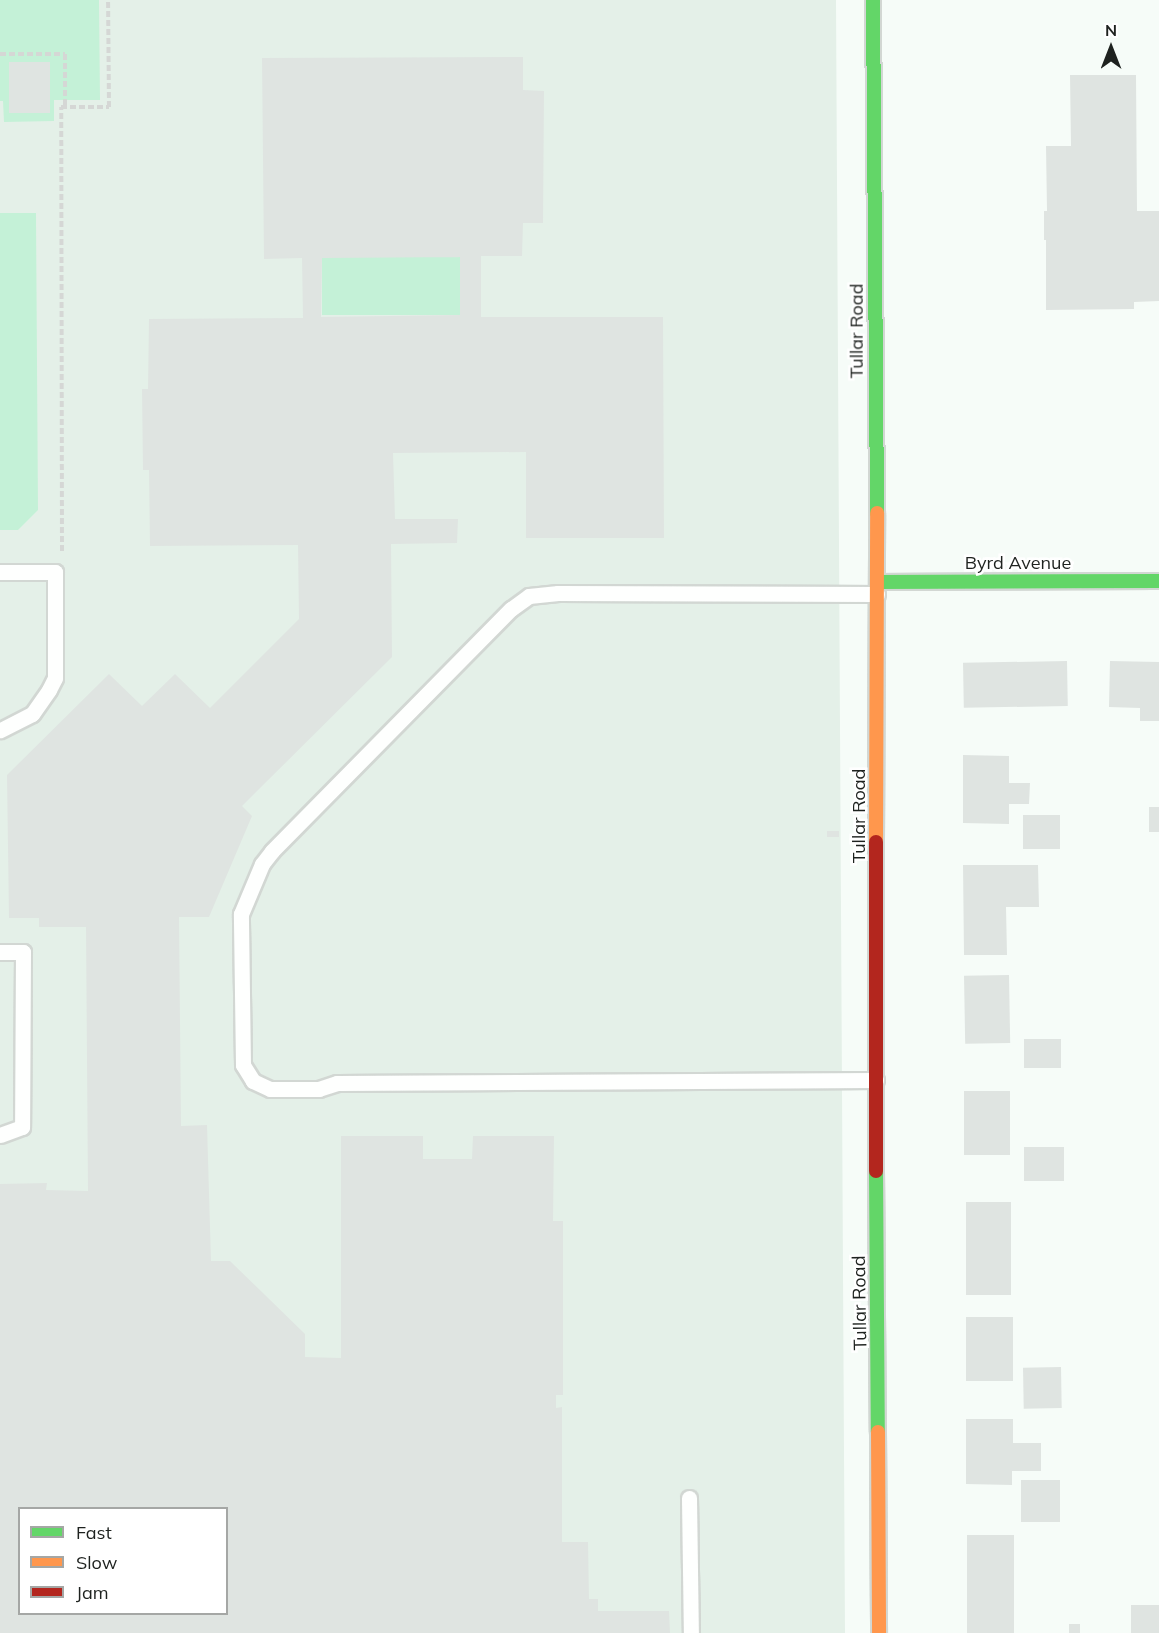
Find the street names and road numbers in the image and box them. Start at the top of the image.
street label: Tullar Road [846,284,868,378]
street label: Byrd Avenue [965,552,1071,574]
street label: Tullar Road [848,769,870,863]
street label: Tullar Road [848,1255,872,1351]

